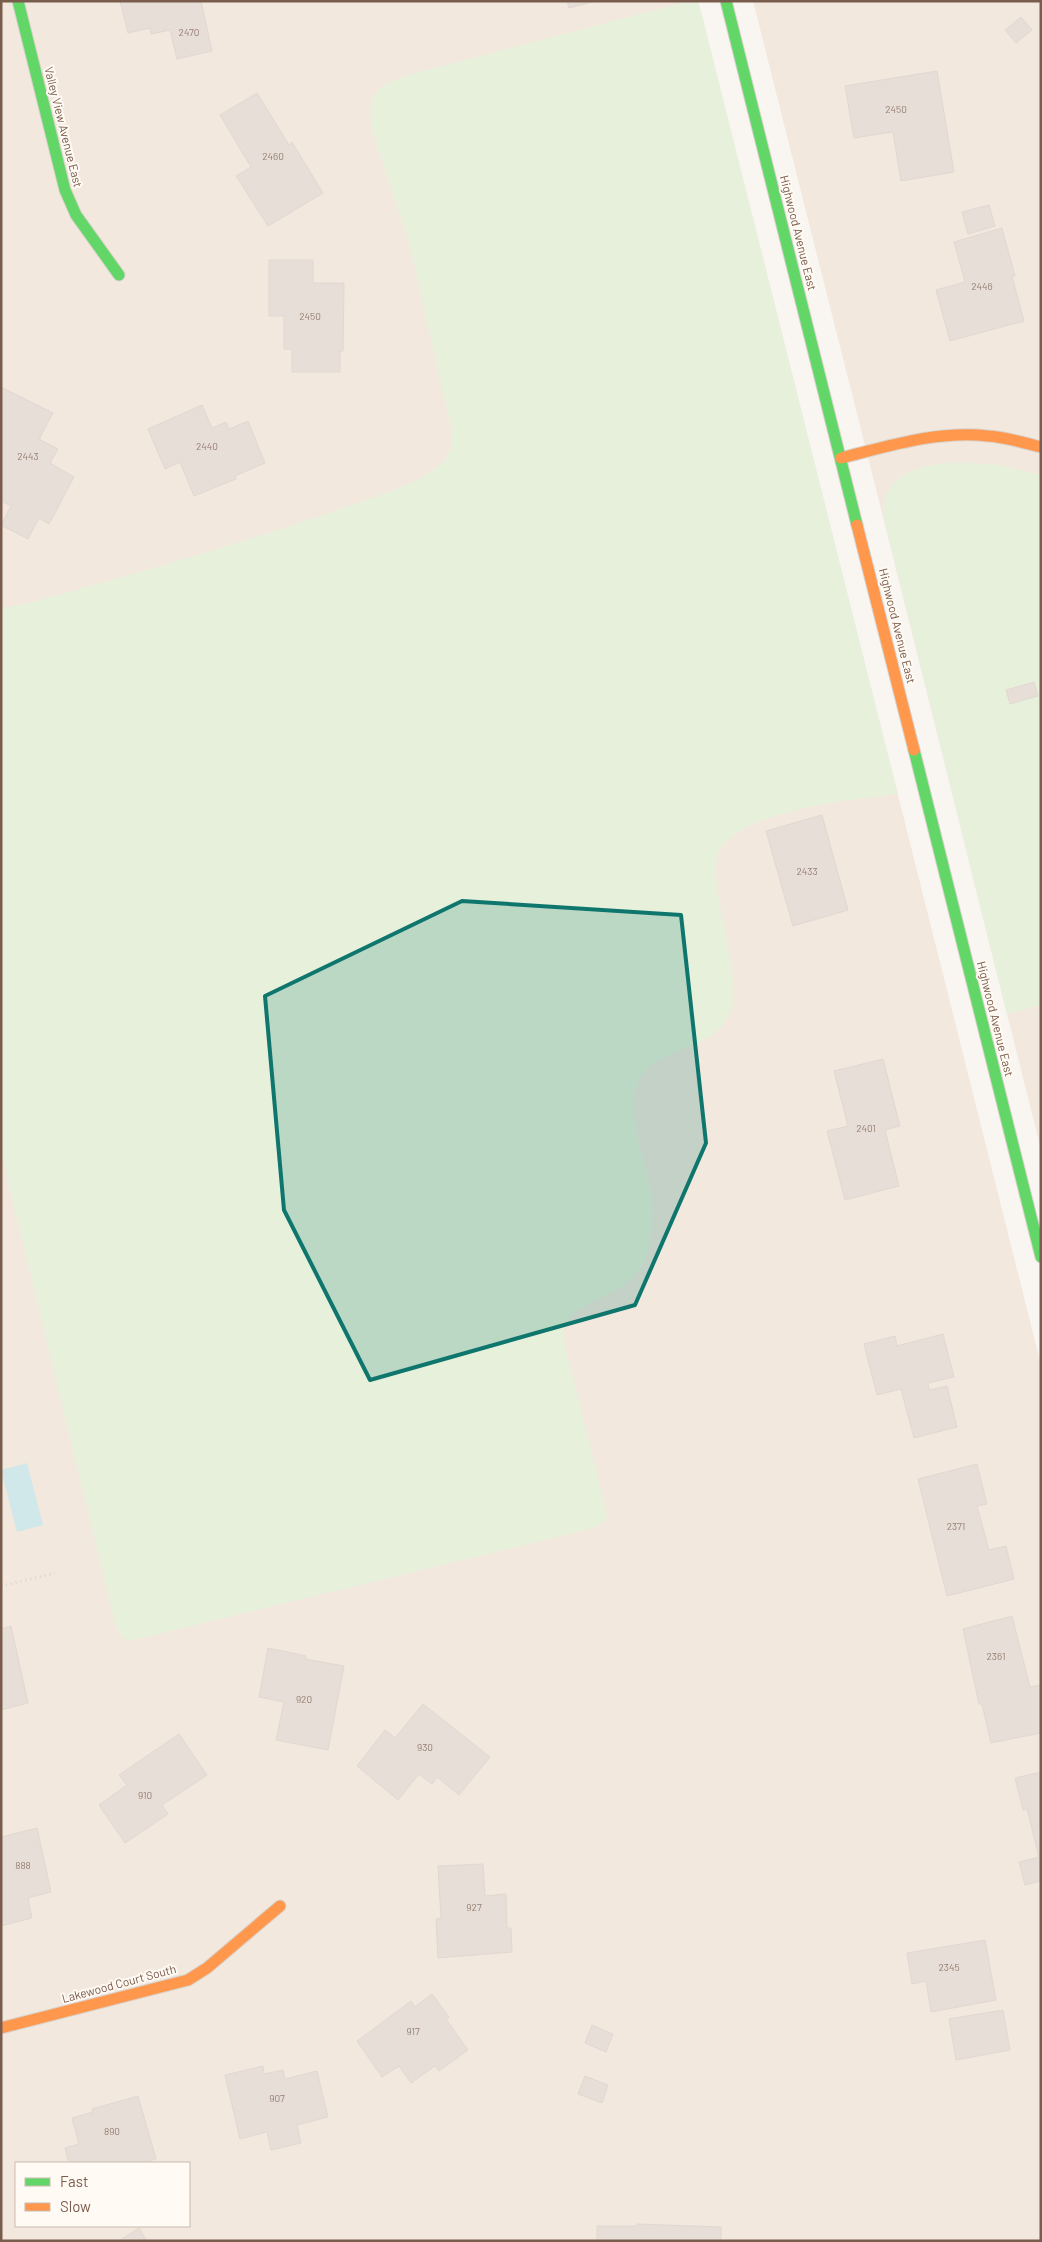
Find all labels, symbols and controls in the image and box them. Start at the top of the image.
house number: 2470 [179,26,199,38]
street label: Valley View Avenue East [42,65,86,189]
house number: 2450 [885,103,907,115]
house number: 2460 [262,150,284,162]
street label: Highwood Avenue East [778,174,820,292]
house number: 2446 [971,280,993,292]
house number: 2450 [299,310,321,322]
house number: 2440 [196,440,218,452]
house number: 2443 [17,450,39,462]
street label: Highwood Avenue East [877,567,919,685]
house number: 2433 [796,865,818,877]
street label: Highwood Avenue East [975,960,1017,1078]
house number: 2401 [856,1122,876,1134]
house number: 2371 [947,1520,965,1532]
house number: 2361 [987,1650,1005,1662]
house number: 920 [296,1693,312,1705]
house number: 930 [417,1741,433,1753]
house number: 910 [138,1789,152,1801]
house number: 888 [15,1859,31,1871]
house number: 927 [466,1901,482,1913]
street label: Lakewood Court South [60,1961,177,2005]
house number: 2345 [938,1961,960,1973]
house number: 917 [406,2025,420,2037]
house number: 907 [269,2092,285,2104]
house number: 890 [104,2125,120,2137]
legend [15,2162,190,2227]
text: Fast [60,2172,88,2190]
text: Slow [60,2197,91,2215]

